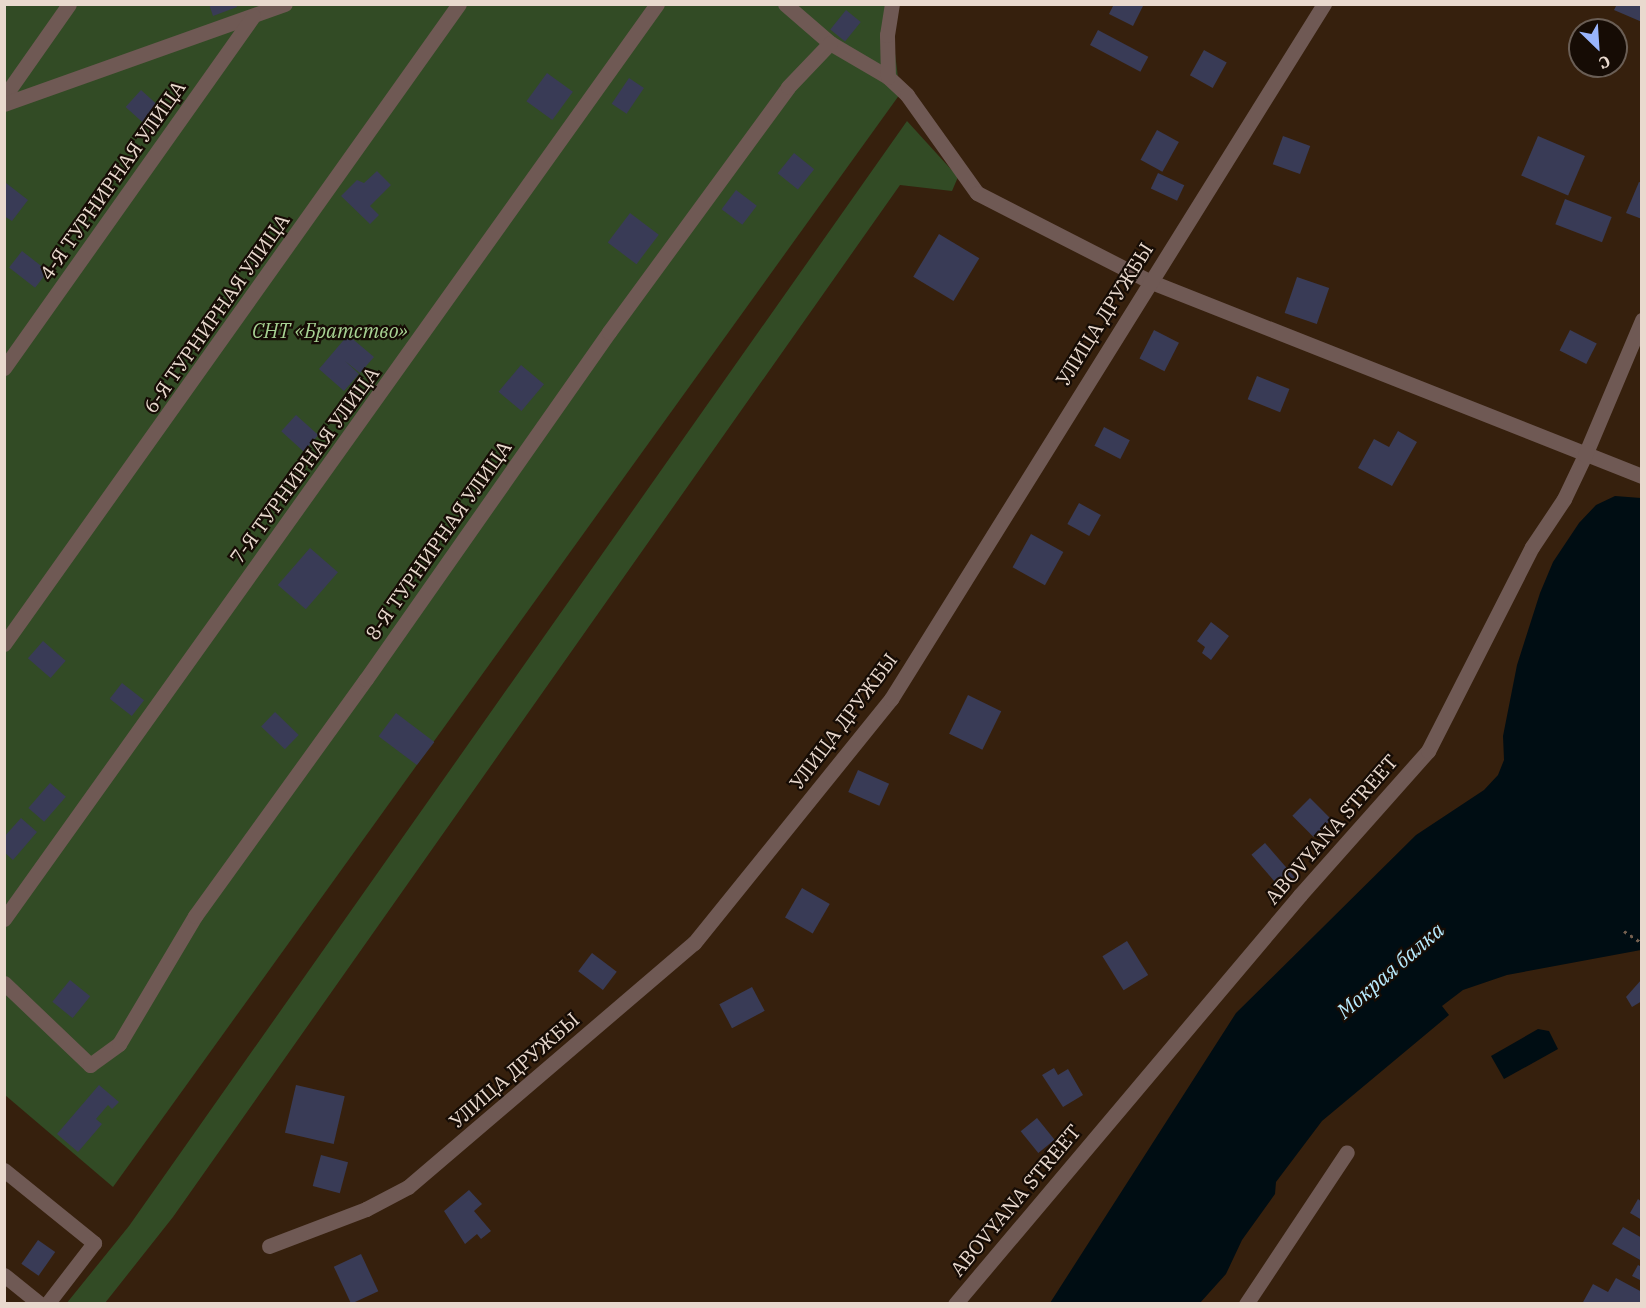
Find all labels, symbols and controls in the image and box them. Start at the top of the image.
north arrow [1568,18,1628,78]
text: С [1596,51,1614,74]
street label: 4-Я ТУРНИРНАЯ УЛИЦА [34,76,190,284]
street label: 6-Я ТУРНИРНАЯ УЛИЦА [138,209,294,417]
street label: УЛИЦА ДРУЖБЫ [1050,238,1158,390]
park label: СНТ «Братство» [252,318,408,342]
street label: 7-Я ТУРНИРНАЯ УЛИЦА [224,362,384,568]
street label: 8-Я ТУРНИРНАЯ УЛИЦА [360,436,516,644]
street label: УЛИЦА ДРУЖБЫ [784,648,902,794]
street label: ABOVYANA STREET [1260,749,1402,909]
water label: Мокрая балка [1331,917,1449,1023]
street label: УЛИЦА ДРУЖБЫ [444,1007,584,1133]
street label: ABOVYANA STREET [945,1119,1085,1281]

